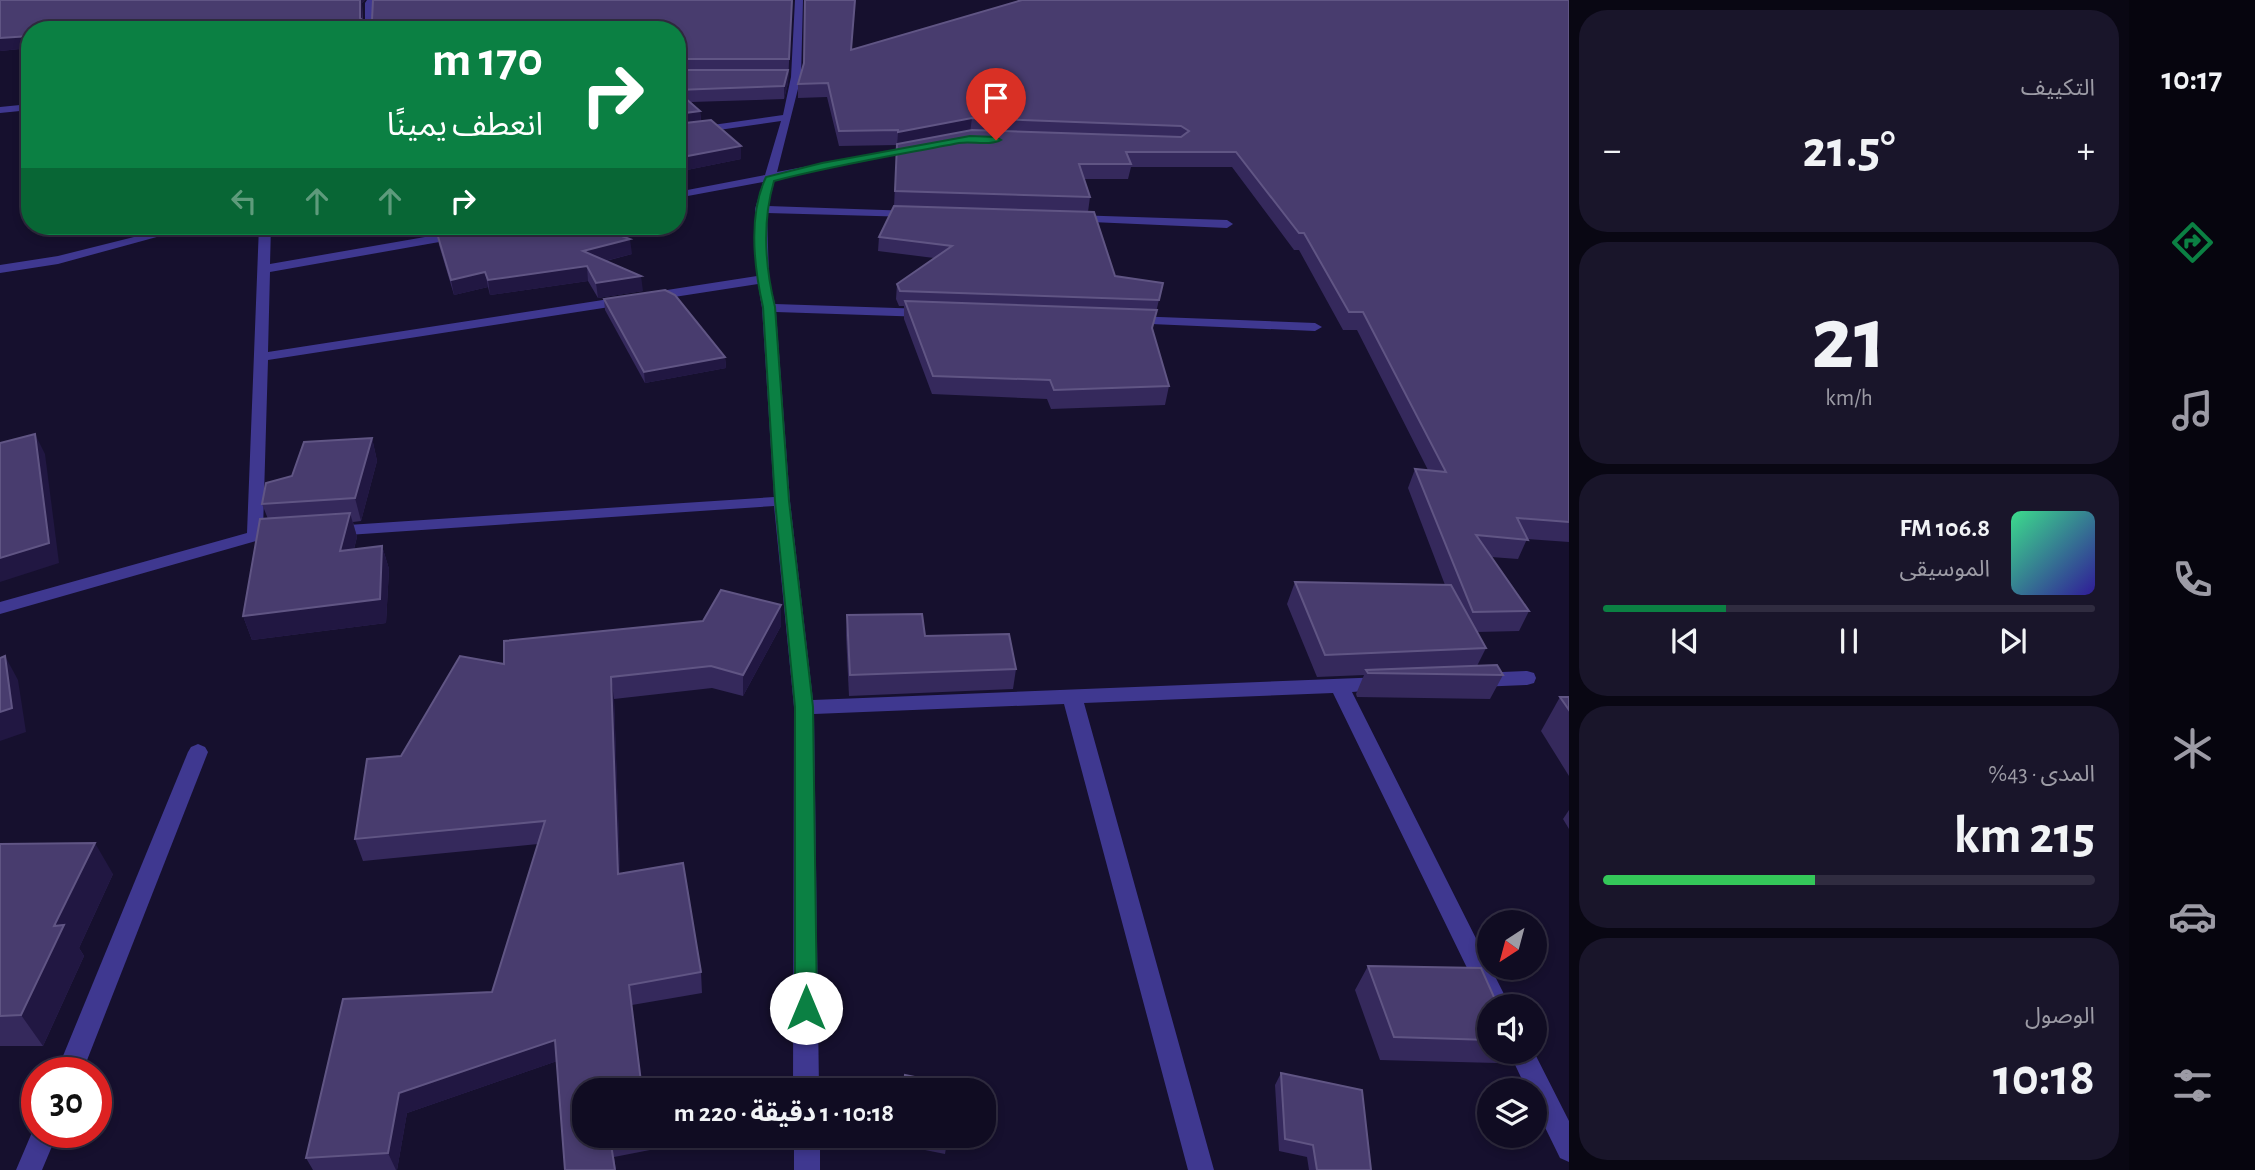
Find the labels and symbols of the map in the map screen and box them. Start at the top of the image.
pin [966,68,1026,140]
north arrow [1477,910,1547,980]
position arrow [769,971,843,1045]
speed limit sign: 30 [21,1057,112,1148]

